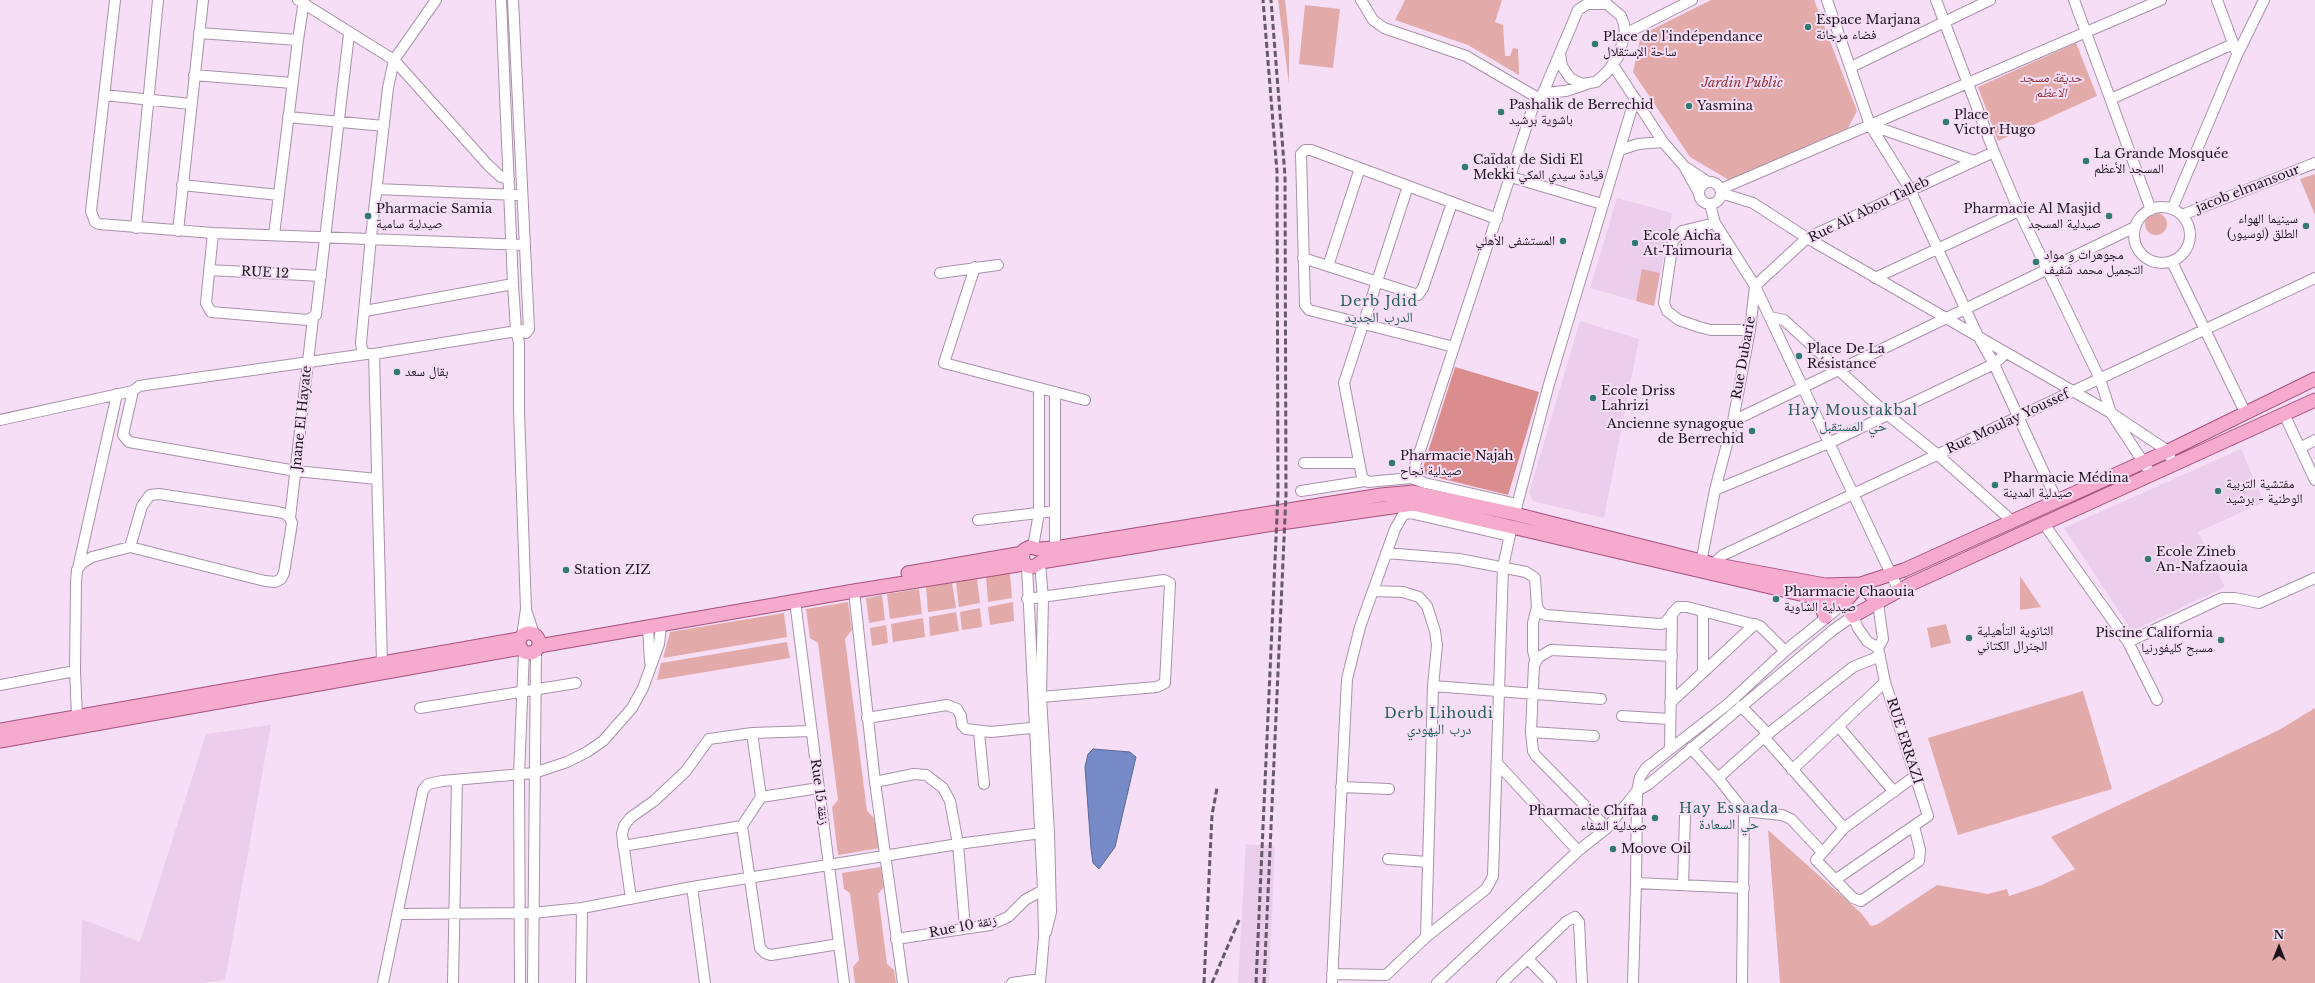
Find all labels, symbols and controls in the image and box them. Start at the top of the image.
place label: Espace Marjana فضاء مرجانة [1816,12,1920,43]
marker: Espace Marjana فضاء مرجانة [1803,22,1813,32]
place label: Place de l'indépendance ساحة الإستقلال [1603,29,1763,60]
marker: Place de l'indépendance ساحة الإستقلال [1590,39,1600,49]
park label: حديقة مسجد الاعظم [2020,70,2082,101]
park label: Jardin Public [1701,75,1783,91]
place label: Pashalik de Berrechid باشوية برشيد [1509,97,1654,128]
place label: Yasmina [1697,98,1753,114]
marker: Yasmina [1684,101,1694,111]
marker: Pashalik de Berrechid باشوية برشيد [1496,107,1506,117]
place label: Place Victor Hugo [1954,107,2036,138]
marker: Place Victor Hugo [1941,117,1951,127]
place label: La Grande Mosquée المسجد الأعظم [2094,146,2228,177]
place label: Caïdat de Sidi El Mekki قيادة سيدي المكي [1473,152,1604,183]
marker: La Grande Mosquée المسجد الأعظم [2081,156,2091,166]
marker: Caïdat de Sidi El Mekki قيادة سيدي المكي [1460,162,1470,172]
street label: jacob elmansour [2194,162,2302,216]
street label: Rue Ali Abou Talleb [1806,174,1932,246]
place label: Pharmacie Samia صيدلية سامية [376,201,492,232]
place label: Pharmacie Al Masjid صيدلية المسجد [1964,201,2101,232]
marker: Pharmacie Samia صيدلية سامية [363,211,373,221]
marker: Pharmacie Al Masjid صيدلية المسجد [2104,211,2114,221]
place label: سينيما الهواء الطلق (لوسيور) [2227,211,2298,242]
marker: سينيما الهواء الطلق (لوسيور) [2301,221,2311,231]
place label: Ecole Aicha At-Taimouria [1643,228,1733,259]
place label: المستشفى الأهلي [1476,233,1555,249]
marker: المستشفى الأهلي [1558,236,1568,246]
marker: Ecole Aicha At-Taimouria [1630,238,1640,248]
place label: مجوهرات و مواد التجميل محمد شفيف [2044,247,2143,278]
marker: مجوهرات و مواد التجميل محمد شفيف [2031,257,2041,267]
street label: RUE 12 [241,264,289,282]
district label: Derb Jdid الدرب الجديد [1340,294,1418,326]
street label: Rue Dubarie [1729,315,1759,401]
place label: Place De La Résistance [1807,341,1885,372]
marker: Place De La Résistance [1794,351,1804,361]
place label: بقال سعد [405,364,448,380]
street label: Jnane El Hayate [289,365,315,471]
marker: بقال سعد [392,367,402,377]
place label: Ecole Driss Lahrizi [1601,383,1675,414]
street label: Rue Moulay Youssef [1944,387,2072,457]
marker: Ecole Driss Lahrizi [1588,393,1598,403]
district label: Hay Moustakbal حي المستقبل [1788,403,1918,436]
place label: Ancienne synagogue de Berrechid [1607,416,1744,447]
marker: Ancienne synagogue de Berrechid [1747,426,1757,436]
place label: Pharmacie Najah صيدلية نجاح [1400,448,1514,479]
marker: Pharmacie Najah صيدلية نجاح [1387,458,1397,468]
place label: Pharmacie Médina صيدلية المدينة [2003,470,2129,501]
place label: مفتشية التربية الوطنية - برشيد [2226,476,2303,507]
marker: Pharmacie Médina صيدلية المدينة [1990,480,2000,490]
marker: مفتشية التربية الوطنية - برشيد [2213,486,2223,496]
place label: Ecole Zineb An-Nafzaouia [2156,544,2248,575]
marker: Ecole Zineb An-Nafzaouia [2143,554,2153,564]
place label: Station ZIZ [574,562,650,578]
marker: Station ZIZ [561,565,571,575]
place label: Pharmacie Chaouia صيدلية الشاوية [1784,584,1914,615]
marker: Pharmacie Chaouia صيدلية الشاوية [1771,594,1781,604]
place label: الثانوية التأهيلية الجنرال الكتاني [1977,623,2053,654]
place label: Piscine California مسبح كليفورنيا [2095,625,2213,656]
marker: الثانوية التأهيلية الجنرال الكتاني [1964,633,1974,643]
marker: Piscine California مسبح كليفورنيا [2216,635,2226,645]
street label: RUE ERRAZI [1883,696,1925,786]
district label: Derb Lihoudi درب اليهودي [1384,706,1494,738]
street label: Rue 15 زنقة [807,758,831,826]
district label: Hay Essaada حي السعادة [1679,801,1779,834]
place label: Pharmacie Chifaa صيدلية الشفاء [1528,803,1647,834]
marker: Pharmacie Chifaa صيدلية الشفاء [1650,813,1660,823]
place label: Moove Oil [1621,841,1691,857]
marker: Moove Oil [1608,844,1618,854]
street label: Rue 10 زنقة [928,913,998,941]
north arrow [2259,927,2299,967]
text: N [2274,928,2284,942]

